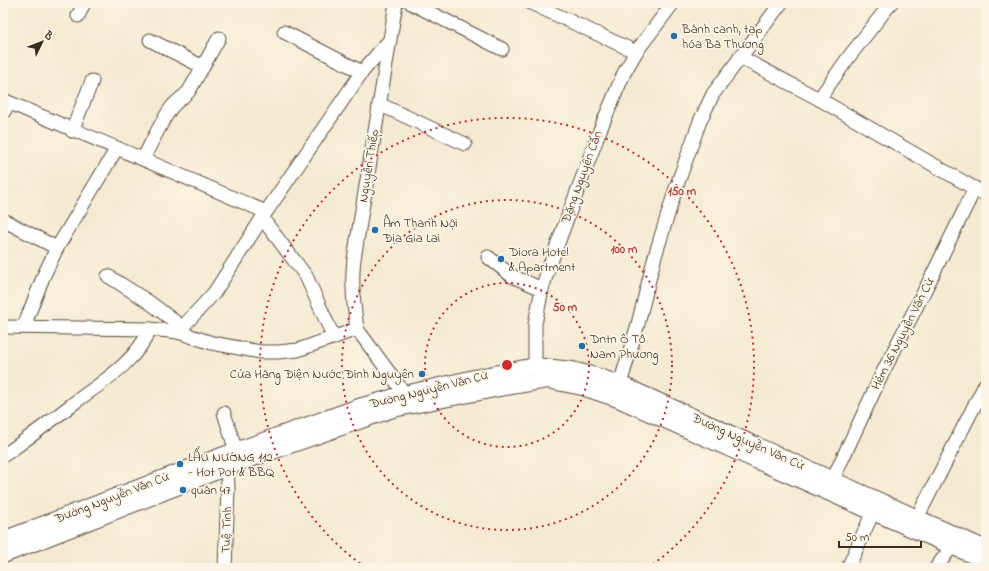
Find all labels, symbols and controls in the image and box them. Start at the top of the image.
place label: Bánh canh, tạp hóa Bà Thương [681,20,764,55]
north arrow [22,22,62,62]
text: B [40,27,57,44]
marker: Bánh canh, tạp hóa Bà Thương [669,31,679,41]
street label: Nguyễn Thiếp [354,128,385,204]
street label: Đặng Nguyên Cẩn [556,128,609,227]
text: 150 m [668,183,697,201]
place label: Âm Thanh Nội Địa Gia Lai [382,214,458,248]
marker: Âm Thanh Nội Địa Gia Lai [370,225,380,235]
text: 100 m [611,241,638,259]
place label: Diora Hotel & Apartment [508,243,576,277]
marker: Diora Hotel & Apartment [496,254,506,264]
street label: Hẻm 36 Nguyễn Văn Cừ [867,274,941,394]
text: 50 m [553,299,578,317]
place label: Dntn Ô Tô Nam Phương [589,330,659,365]
marker: Dntn Ô Tô Nam Phương [577,341,587,351]
centre of rings [500,358,514,372]
place label: Cửa Hàng Điện Nước Đình Nguyên [230,365,414,385]
street label: Đường Nguyễn Văn Cừ [367,366,491,415]
marker: Cửa Hàng Điện Nước Đình Nguyên [417,369,427,379]
street label: Đường Nguyễn Văn Cừ [687,408,808,476]
place label: LẨU NƯỚNG 112 - Hot Pot & BBQ [188,446,275,482]
marker: LẨU NƯỚNG 112 - Hot Pot & BBQ [175,459,185,469]
street label: Đường Nguyễn Văn Cừ [51,467,173,530]
place label: quán 47 [191,481,231,500]
marker: quán 47 [178,485,188,495]
street label: Tuệ Tĩnh [217,506,237,554]
scale bar [839,523,921,549]
text: 50 m [845,529,869,547]

